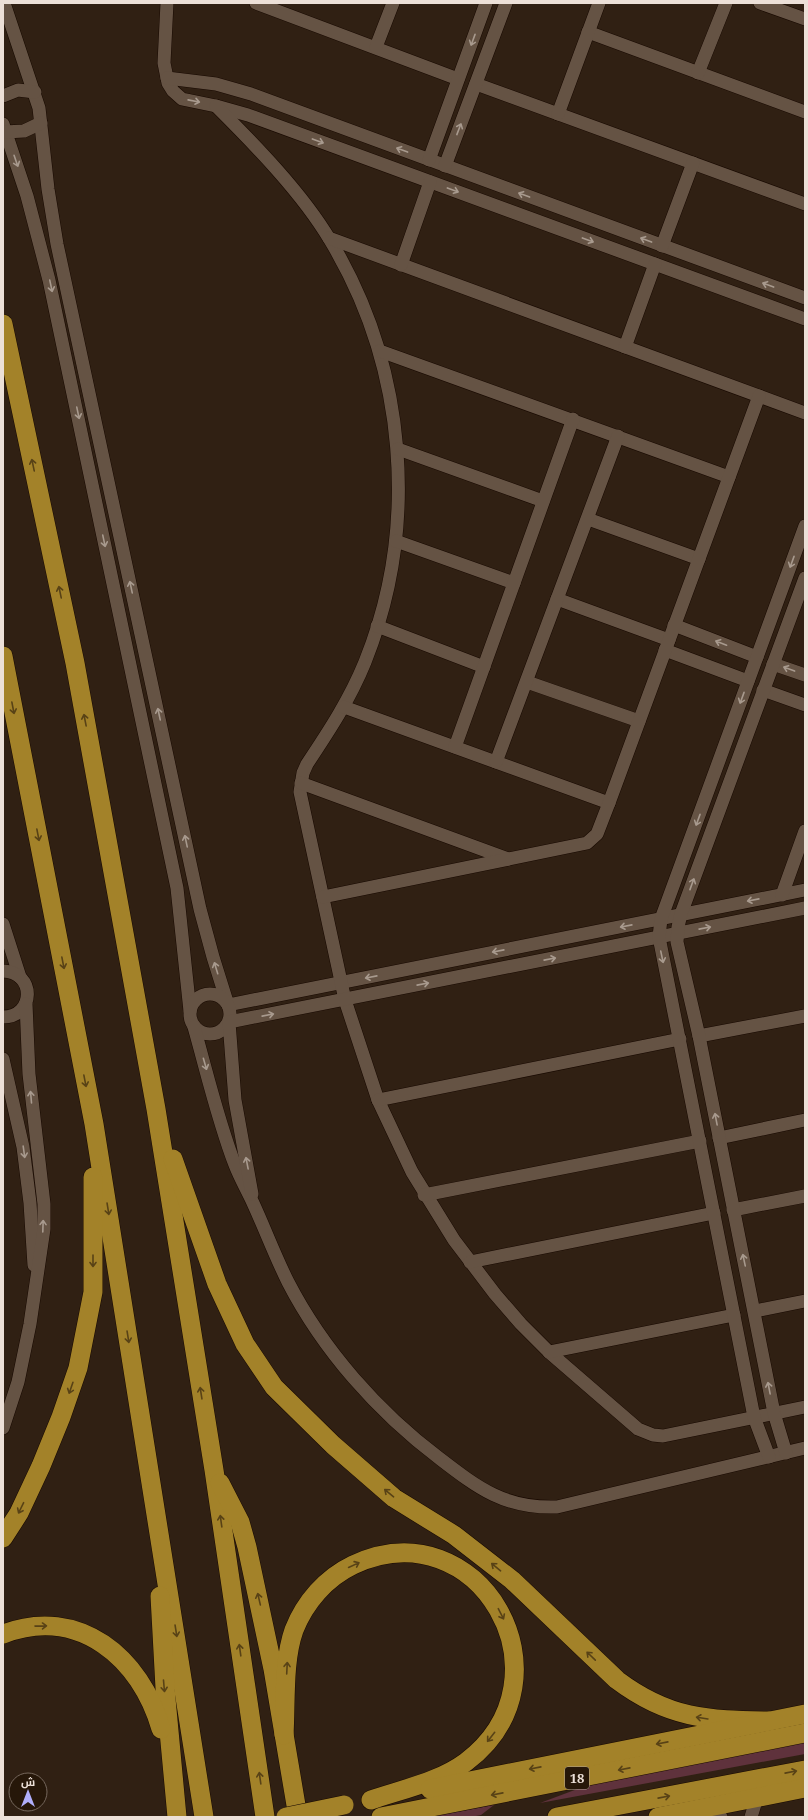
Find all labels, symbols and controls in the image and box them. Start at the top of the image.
one-way arrow [468,33,476,45]
one-way arrow [187,98,200,106]
one-way arrow [455,124,463,136]
one-way arrow [311,137,323,145]
one-way arrow [397,146,409,154]
one-way arrow [12,155,20,167]
one-way arrow [447,187,459,195]
one-way arrow [519,191,531,199]
one-way arrow [582,236,594,244]
one-way arrow [641,236,653,244]
one-way arrow [47,279,55,292]
one-way arrow [762,281,775,288]
one-way arrow [74,407,82,420]
one-way arrow [29,459,37,472]
one-way arrow [101,534,109,547]
one-way arrow [787,556,795,568]
one-way arrow [127,581,135,594]
one-way arrow [55,586,63,599]
one-way arrow [715,638,727,646]
one-way arrow [784,665,796,673]
one-way arrow [738,691,746,703]
one-way arrow [9,701,17,714]
one-way arrow [154,708,162,721]
one-way arrow [81,714,89,727]
one-way arrow [693,813,701,825]
one-way arrow [34,828,42,841]
one-way arrow [181,835,189,848]
one-way arrow [689,878,697,890]
one-way arrow [747,897,760,905]
one-way arrow [619,922,632,930]
one-way arrow [698,924,711,932]
one-way arrow [492,947,505,955]
one-way arrow [659,950,667,963]
one-way arrow [543,955,556,963]
one-way arrow [59,956,67,969]
one-way arrow [212,961,219,974]
one-way arrow [364,973,377,981]
one-way arrow [416,980,429,988]
one-way arrow [261,1011,274,1019]
one-way arrow [202,1058,209,1071]
one-way arrow [82,1074,90,1087]
one-way arrow [27,1091,34,1104]
one-way arrow [711,1113,719,1126]
one-way arrow [20,1145,28,1158]
one-way arrow [243,1157,251,1170]
one-way arrow [104,1202,112,1215]
one-way arrow [40,1220,47,1233]
one-way arrow [89,1254,97,1267]
one-way arrow [739,1254,747,1267]
one-way arrow [124,1330,132,1343]
one-way arrow [67,1382,74,1395]
one-way arrow [765,1382,773,1395]
one-way arrow [197,1387,205,1400]
one-way arrow [384,1489,395,1498]
one-way arrow [17,1502,24,1514]
one-way arrow [217,1515,225,1528]
one-way arrow [348,1561,360,1568]
one-way arrow [491,1562,502,1571]
one-way arrow [255,1593,263,1606]
one-way arrow [498,1608,505,1620]
one-way arrow [34,1622,47,1630]
one-way arrow [172,1625,180,1638]
one-way arrow [236,1644,244,1657]
one-way arrow [586,1651,596,1661]
one-way arrow [284,1662,291,1675]
one-way arrow [161,1679,168,1692]
one-way arrow [696,1714,709,1722]
one-way arrow [487,1731,495,1742]
one-way arrow [656,1739,669,1747]
one-way arrow [529,1765,542,1773]
one-way arrow [618,1765,631,1773]
road number: 18 [565,1767,589,1789]
one-way arrow [784,1768,797,1776]
north arrow [8,1772,48,1812]
one-way arrow [256,1772,264,1785]
text: ش [21,1774,35,1789]
one-way arrow [491,1790,504,1798]
one-way arrow [657,1792,670,1800]

